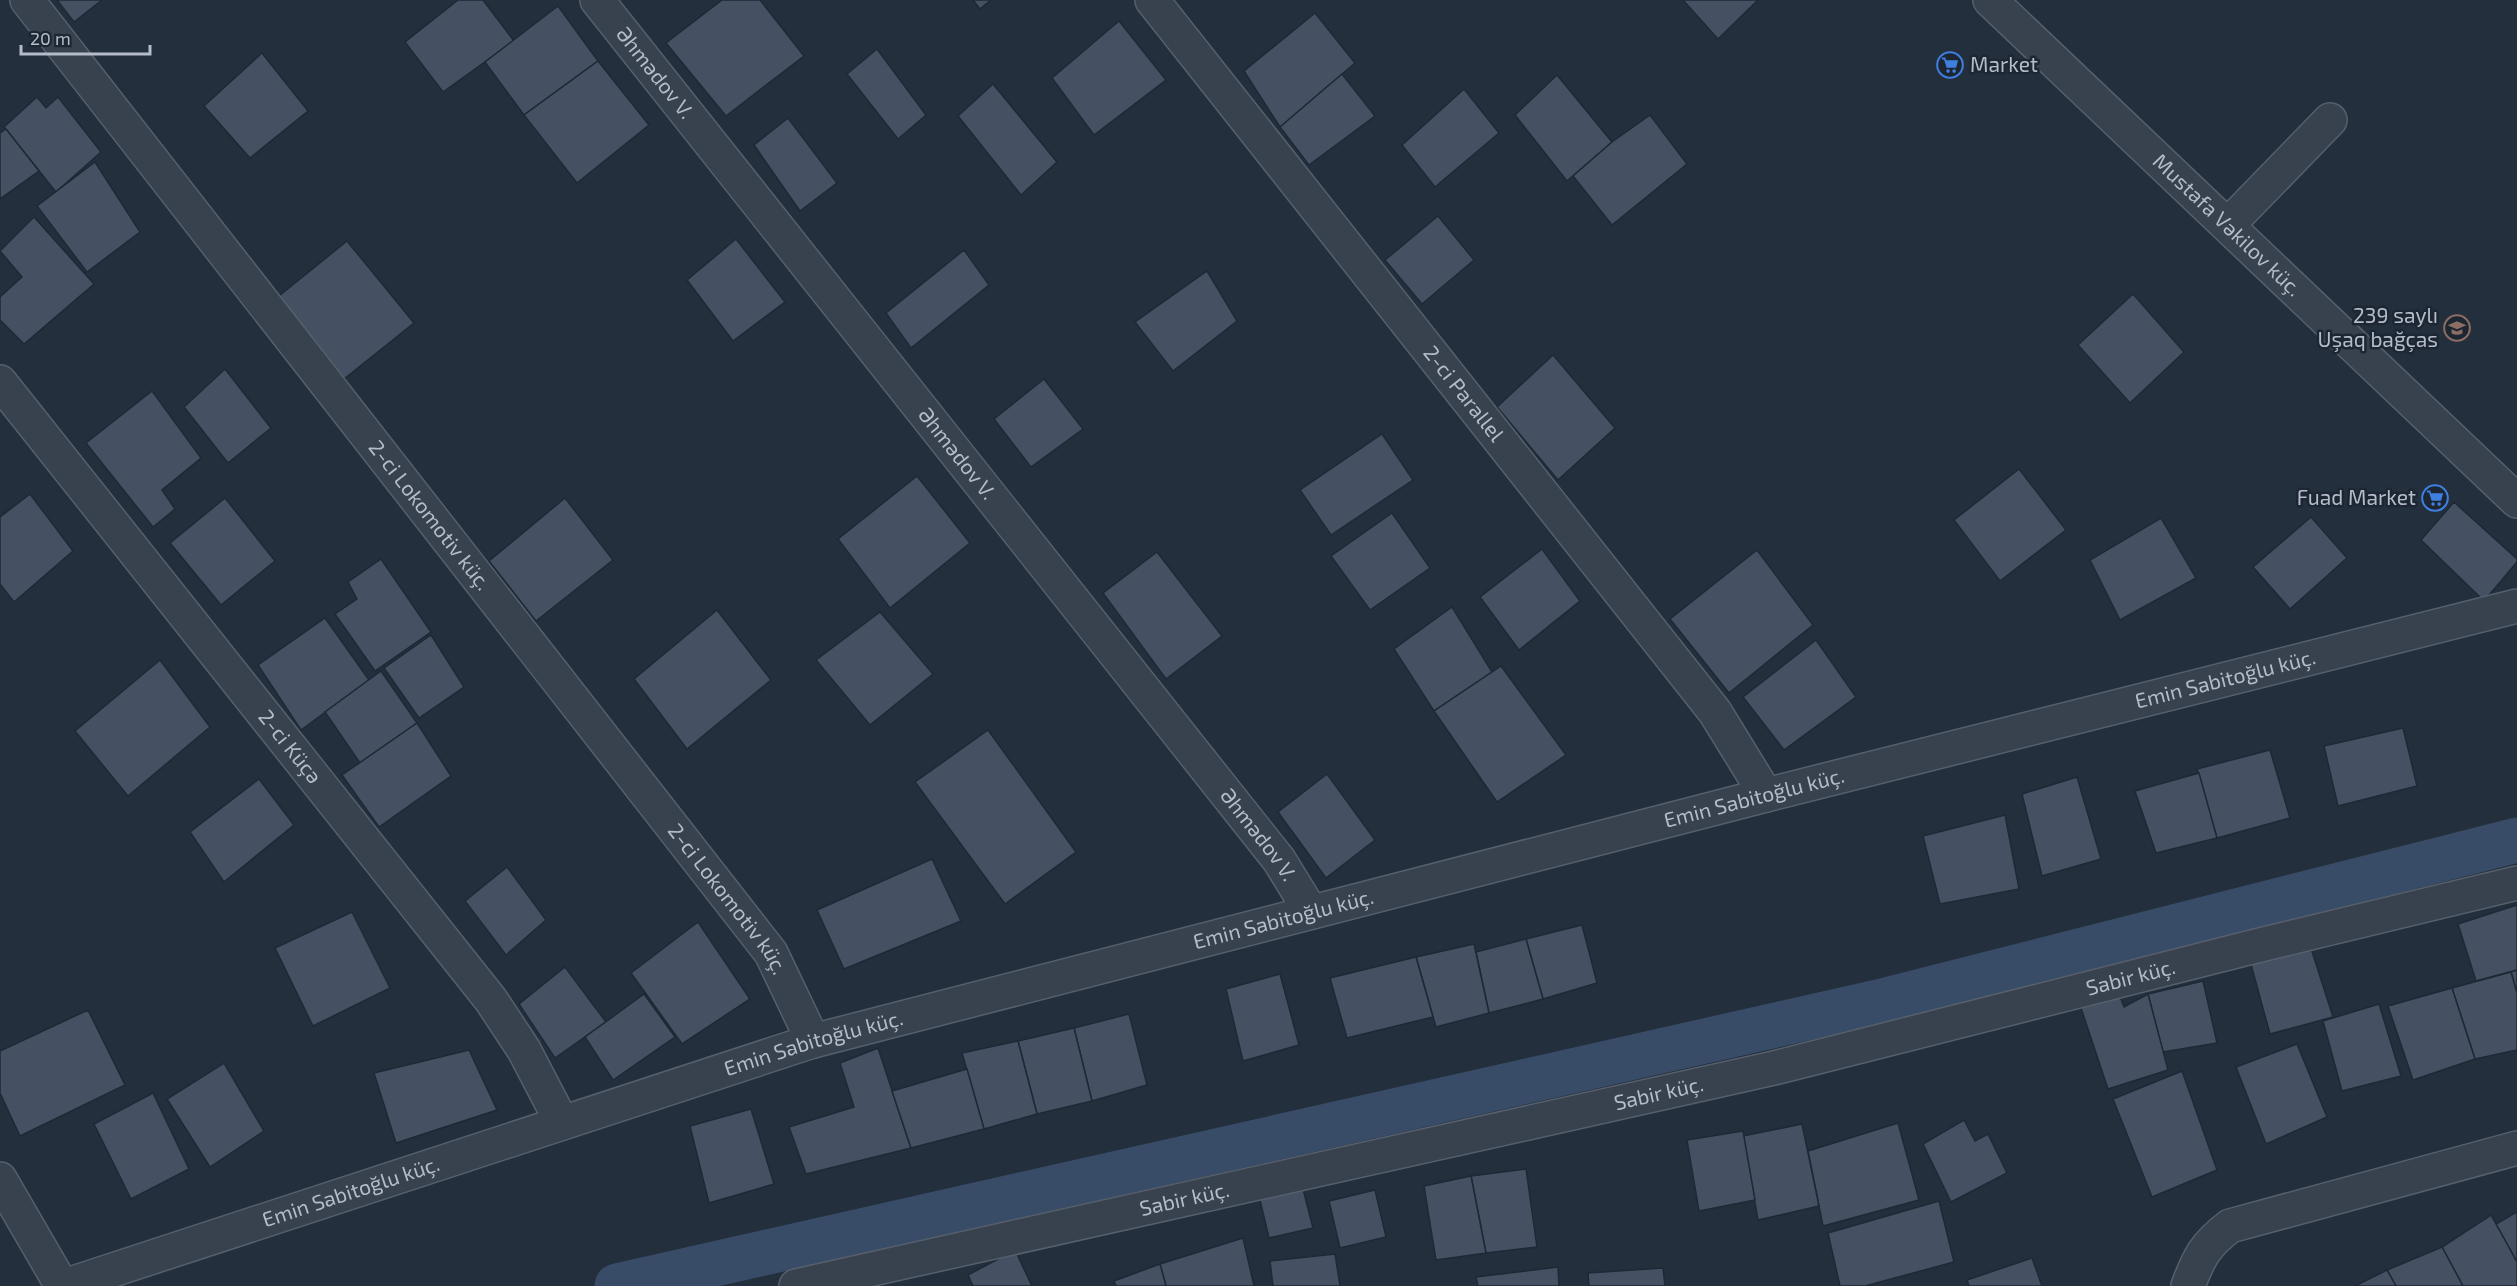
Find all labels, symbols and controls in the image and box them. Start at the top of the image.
scale bar [21,18,150,56]
street label: Əhmədov V. [612,21,700,123]
text: 20 m [30,27,71,49]
supermarket icon: Market [1935,50,1965,80]
place label: Market [1970,51,2038,76]
street label: Mustafa Vəkilov küç. [2149,148,2307,301]
place label: 239 saylı Uşaq bağças [2318,302,2438,353]
school or university icon: 239 saylı Uşaq bağças [2442,313,2472,343]
street label: 2-ci Parallel [1419,340,1511,446]
street label: Əhmədov V. [914,402,1002,504]
street label: 2-ci Lokomotiv küç. [364,435,497,594]
supermarket icon: Fuad Market [2420,483,2450,513]
place label: Fuad Market [2297,484,2416,509]
street label: Emin Sabitoğlu küç. [2132,643,2318,713]
street label: 2-ci Küçə [254,704,328,788]
street label: Emin Sabitoğlu küç. [1661,762,1847,832]
street label: Əhmədov V. [1216,782,1303,885]
street label: 2-ci Lokomotiv küç. [663,818,793,978]
street label: Emin Sabitoğlu küç. [1190,883,1376,953]
street label: Sabir küç. [2083,953,2178,1000]
street label: Emin Sabitoğlu küç. [721,1004,905,1080]
street label: Sabir küç. [1611,1070,1706,1114]
street label: Emin Sabitoğlu küç. [259,1150,442,1231]
street label: Sabir küç. [1137,1176,1231,1220]

